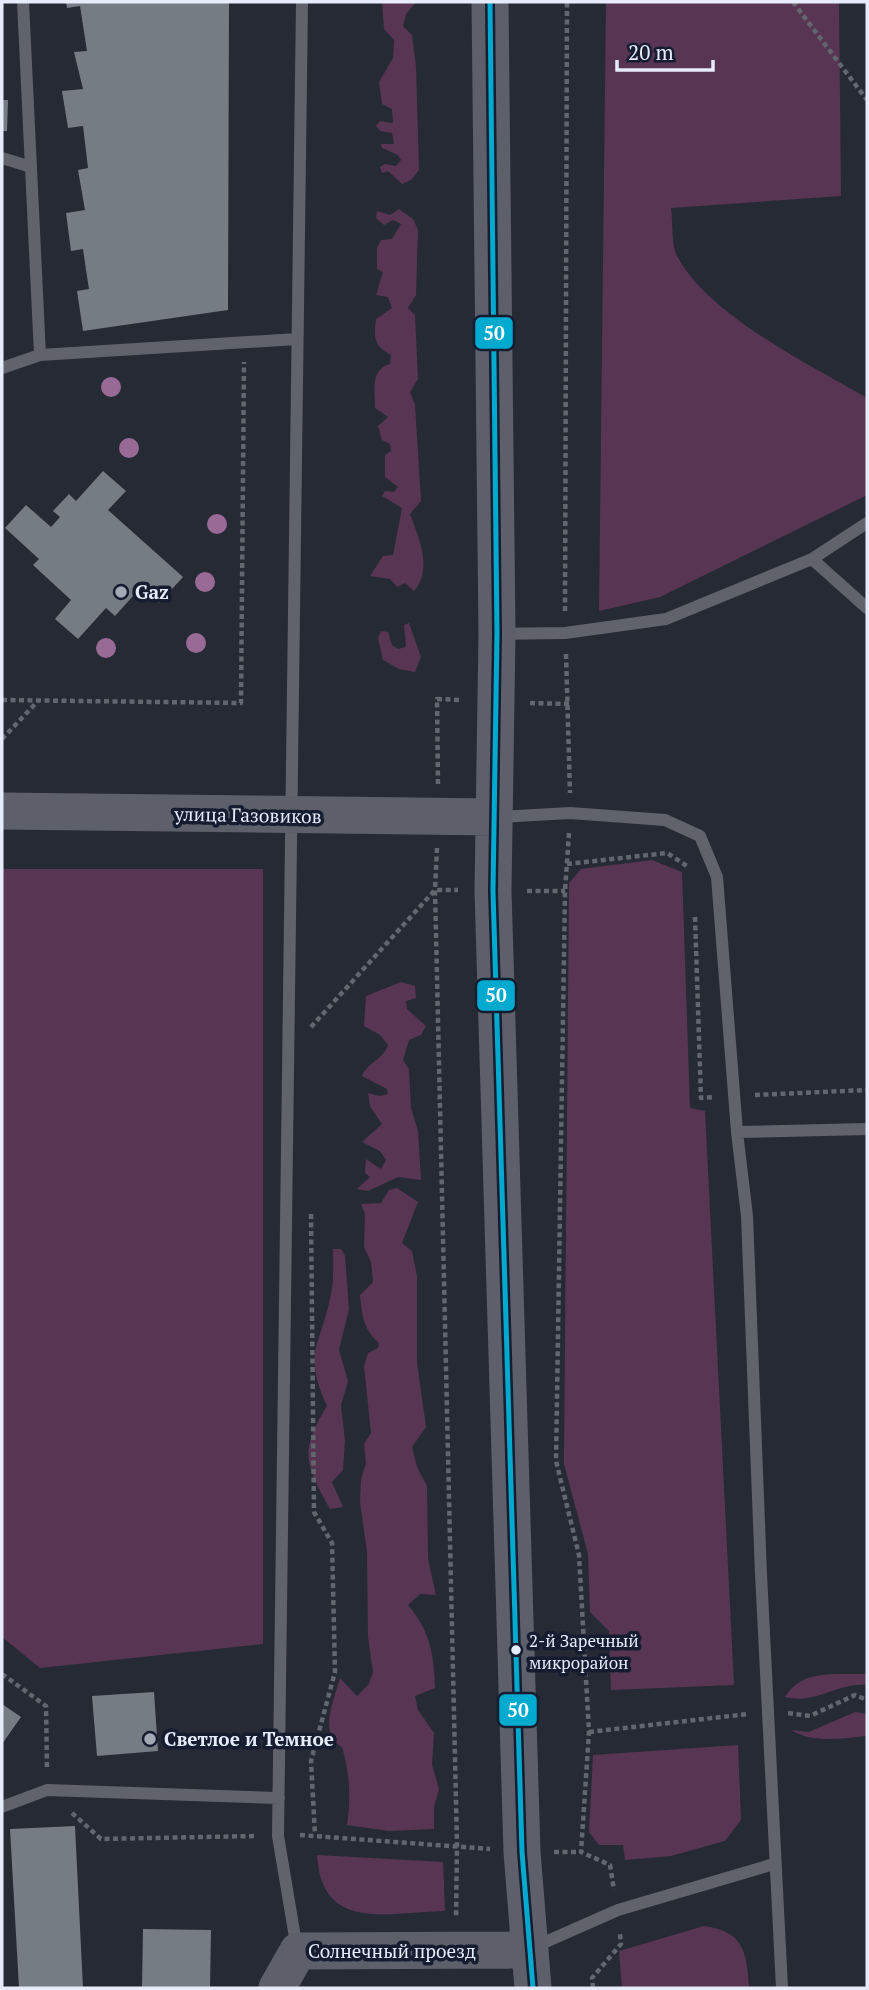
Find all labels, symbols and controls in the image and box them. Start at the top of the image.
scale bar [617,28,713,72]
text: 20 m [628,38,674,66]
line badge: 50 [474,316,514,350]
text: 50 [483,320,505,345]
place label: Gaz [135,579,169,604]
marker: Gaz [113,584,129,600]
street label: улица Газовиков [173,801,322,828]
line badge: 50 [476,979,516,1012]
text: 50 [485,982,507,1007]
place label: 2-й Заречный микрорайон [529,1629,639,1674]
marker: 2-й Заречный микрорайон [509,1643,523,1657]
line badge: 50 [498,1693,538,1727]
text: 50 [507,1697,529,1722]
place label: Светлое и Темное [164,1726,334,1751]
marker: Светлое и Темное [142,1731,158,1747]
street label: Солнечный проезд [308,1938,476,1963]

